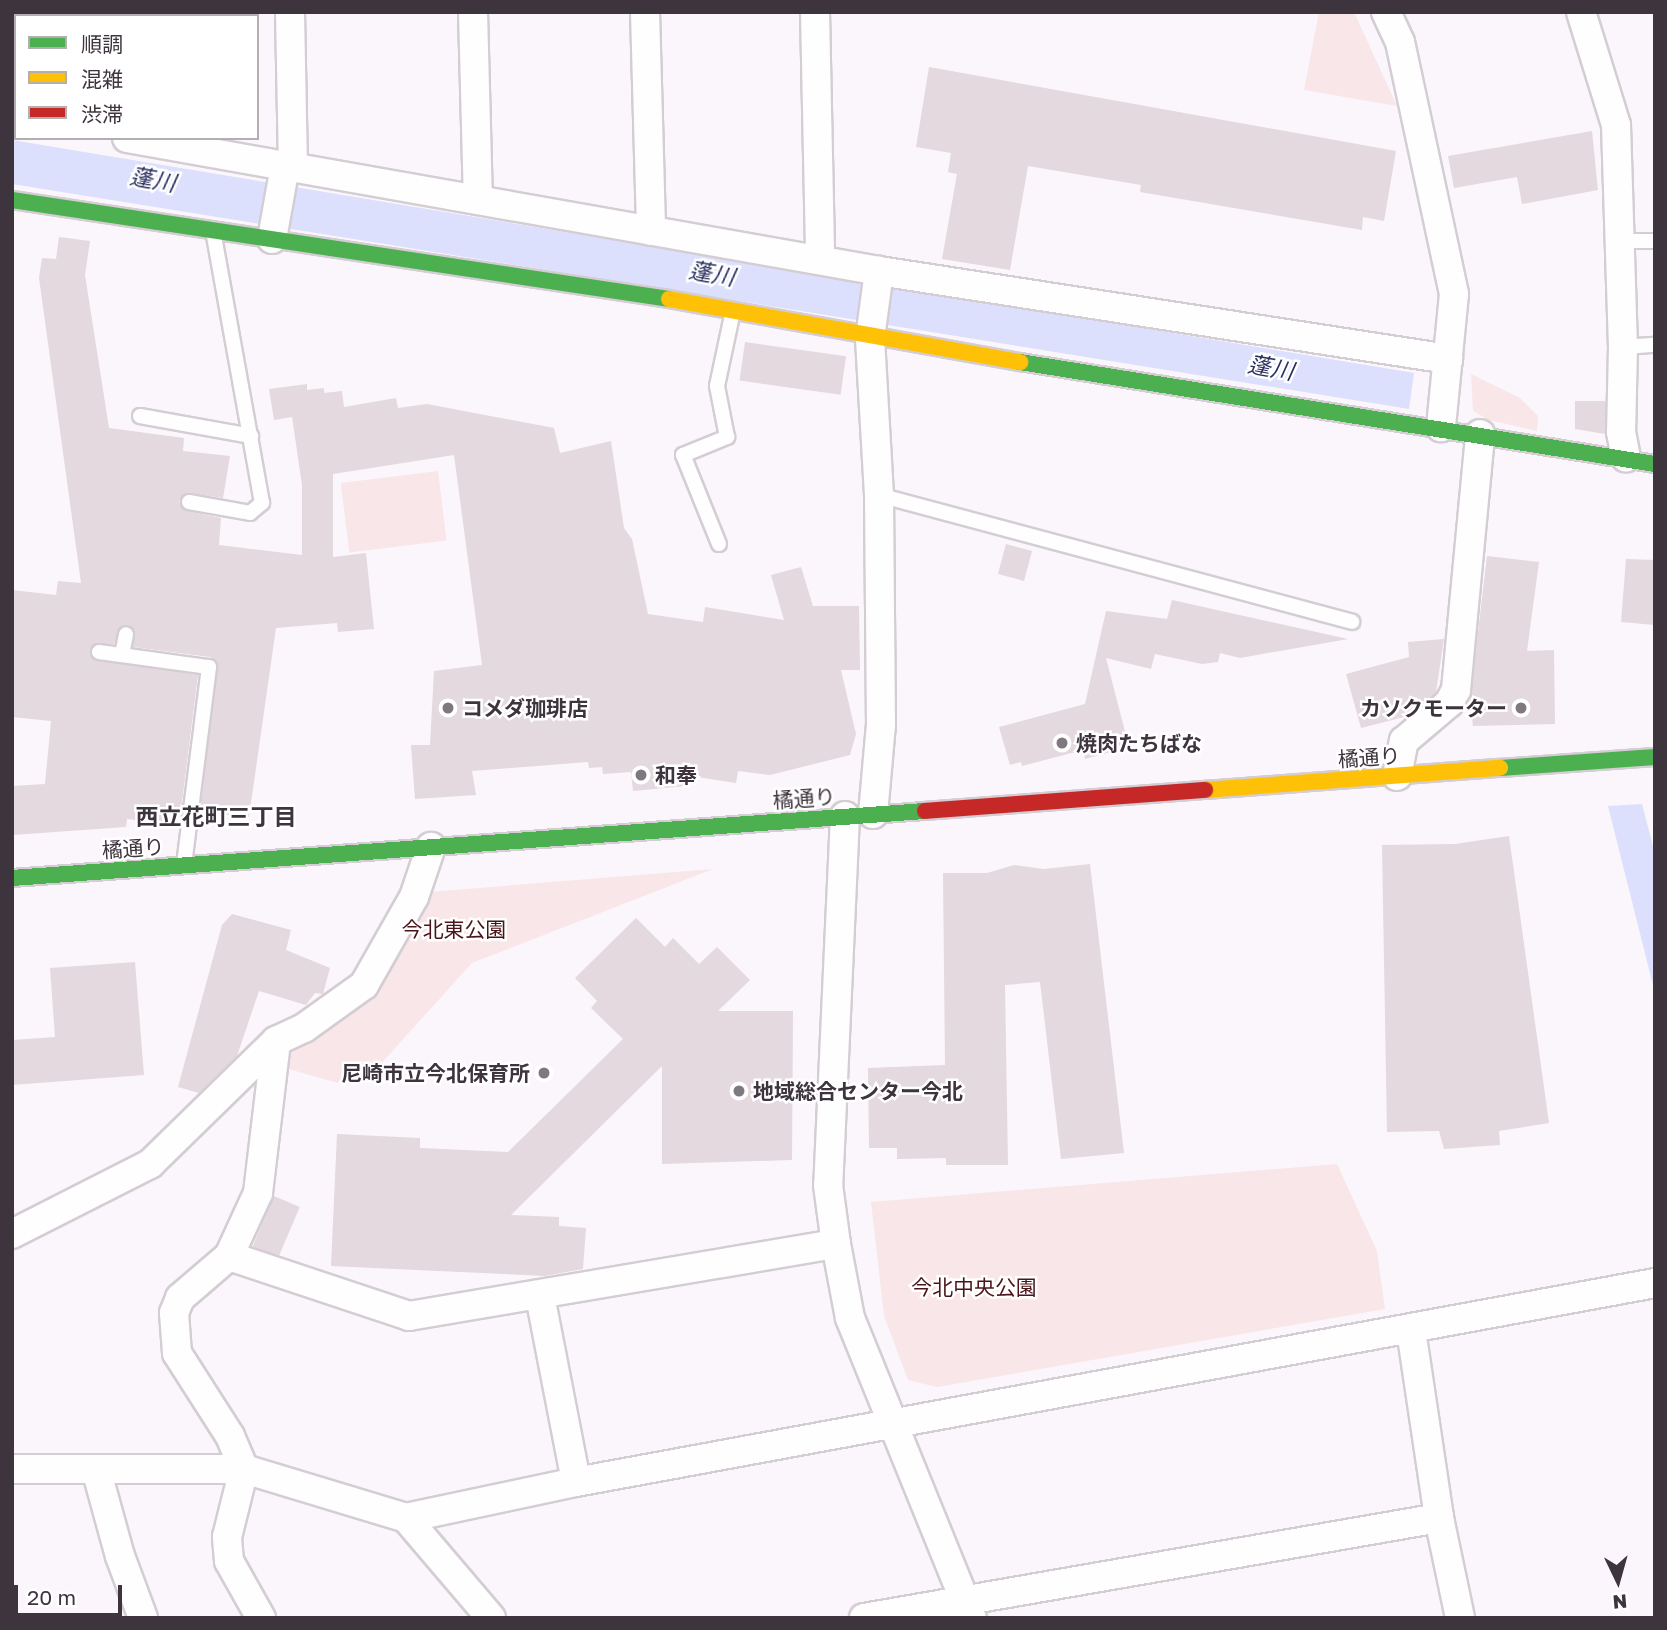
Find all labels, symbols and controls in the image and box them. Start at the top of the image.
legend [14,14,259,140]
text: 順調 [81,31,123,57]
text: 混雑 [81,66,123,92]
text: 渋滞 [81,101,123,127]
water label: 蓬川 [128,161,178,197]
water label: 蓬川 [687,255,737,291]
water label: 蓬川 [1246,349,1296,385]
place label: コメダ珈琲店 [462,695,588,721]
place label: カソクモーター [1360,695,1507,721]
marker: コメダ珈琲店 [440,700,456,716]
marker: カソクモーター [1513,700,1529,716]
place label: 焼肉たちばな [1076,730,1202,756]
marker: 焼肉たちばな [1054,735,1070,751]
street label: 橘通り [1337,742,1401,772]
place label: 和奉 [655,762,697,788]
marker: 和奉 [633,767,649,783]
street label: 橘通り [772,783,836,813]
district label: 西立花町三丁目 [136,802,296,830]
street label: 橘通り [101,833,165,863]
park label: 今北東公園 [402,916,506,942]
place label: 尼崎市立今北保育所 [341,1060,530,1086]
marker: 尼崎市立今北保育所 [536,1065,552,1081]
place label: 地域総合センター今北 [753,1078,963,1104]
marker: 地域総合センター今北 [731,1083,747,1099]
park label: 今北中央公園 [911,1274,1037,1300]
north arrow [1583,1546,1653,1616]
scale bar [18,1570,126,1614]
text: 20 m [27,1584,76,1610]
text: N [1612,1590,1628,1615]

